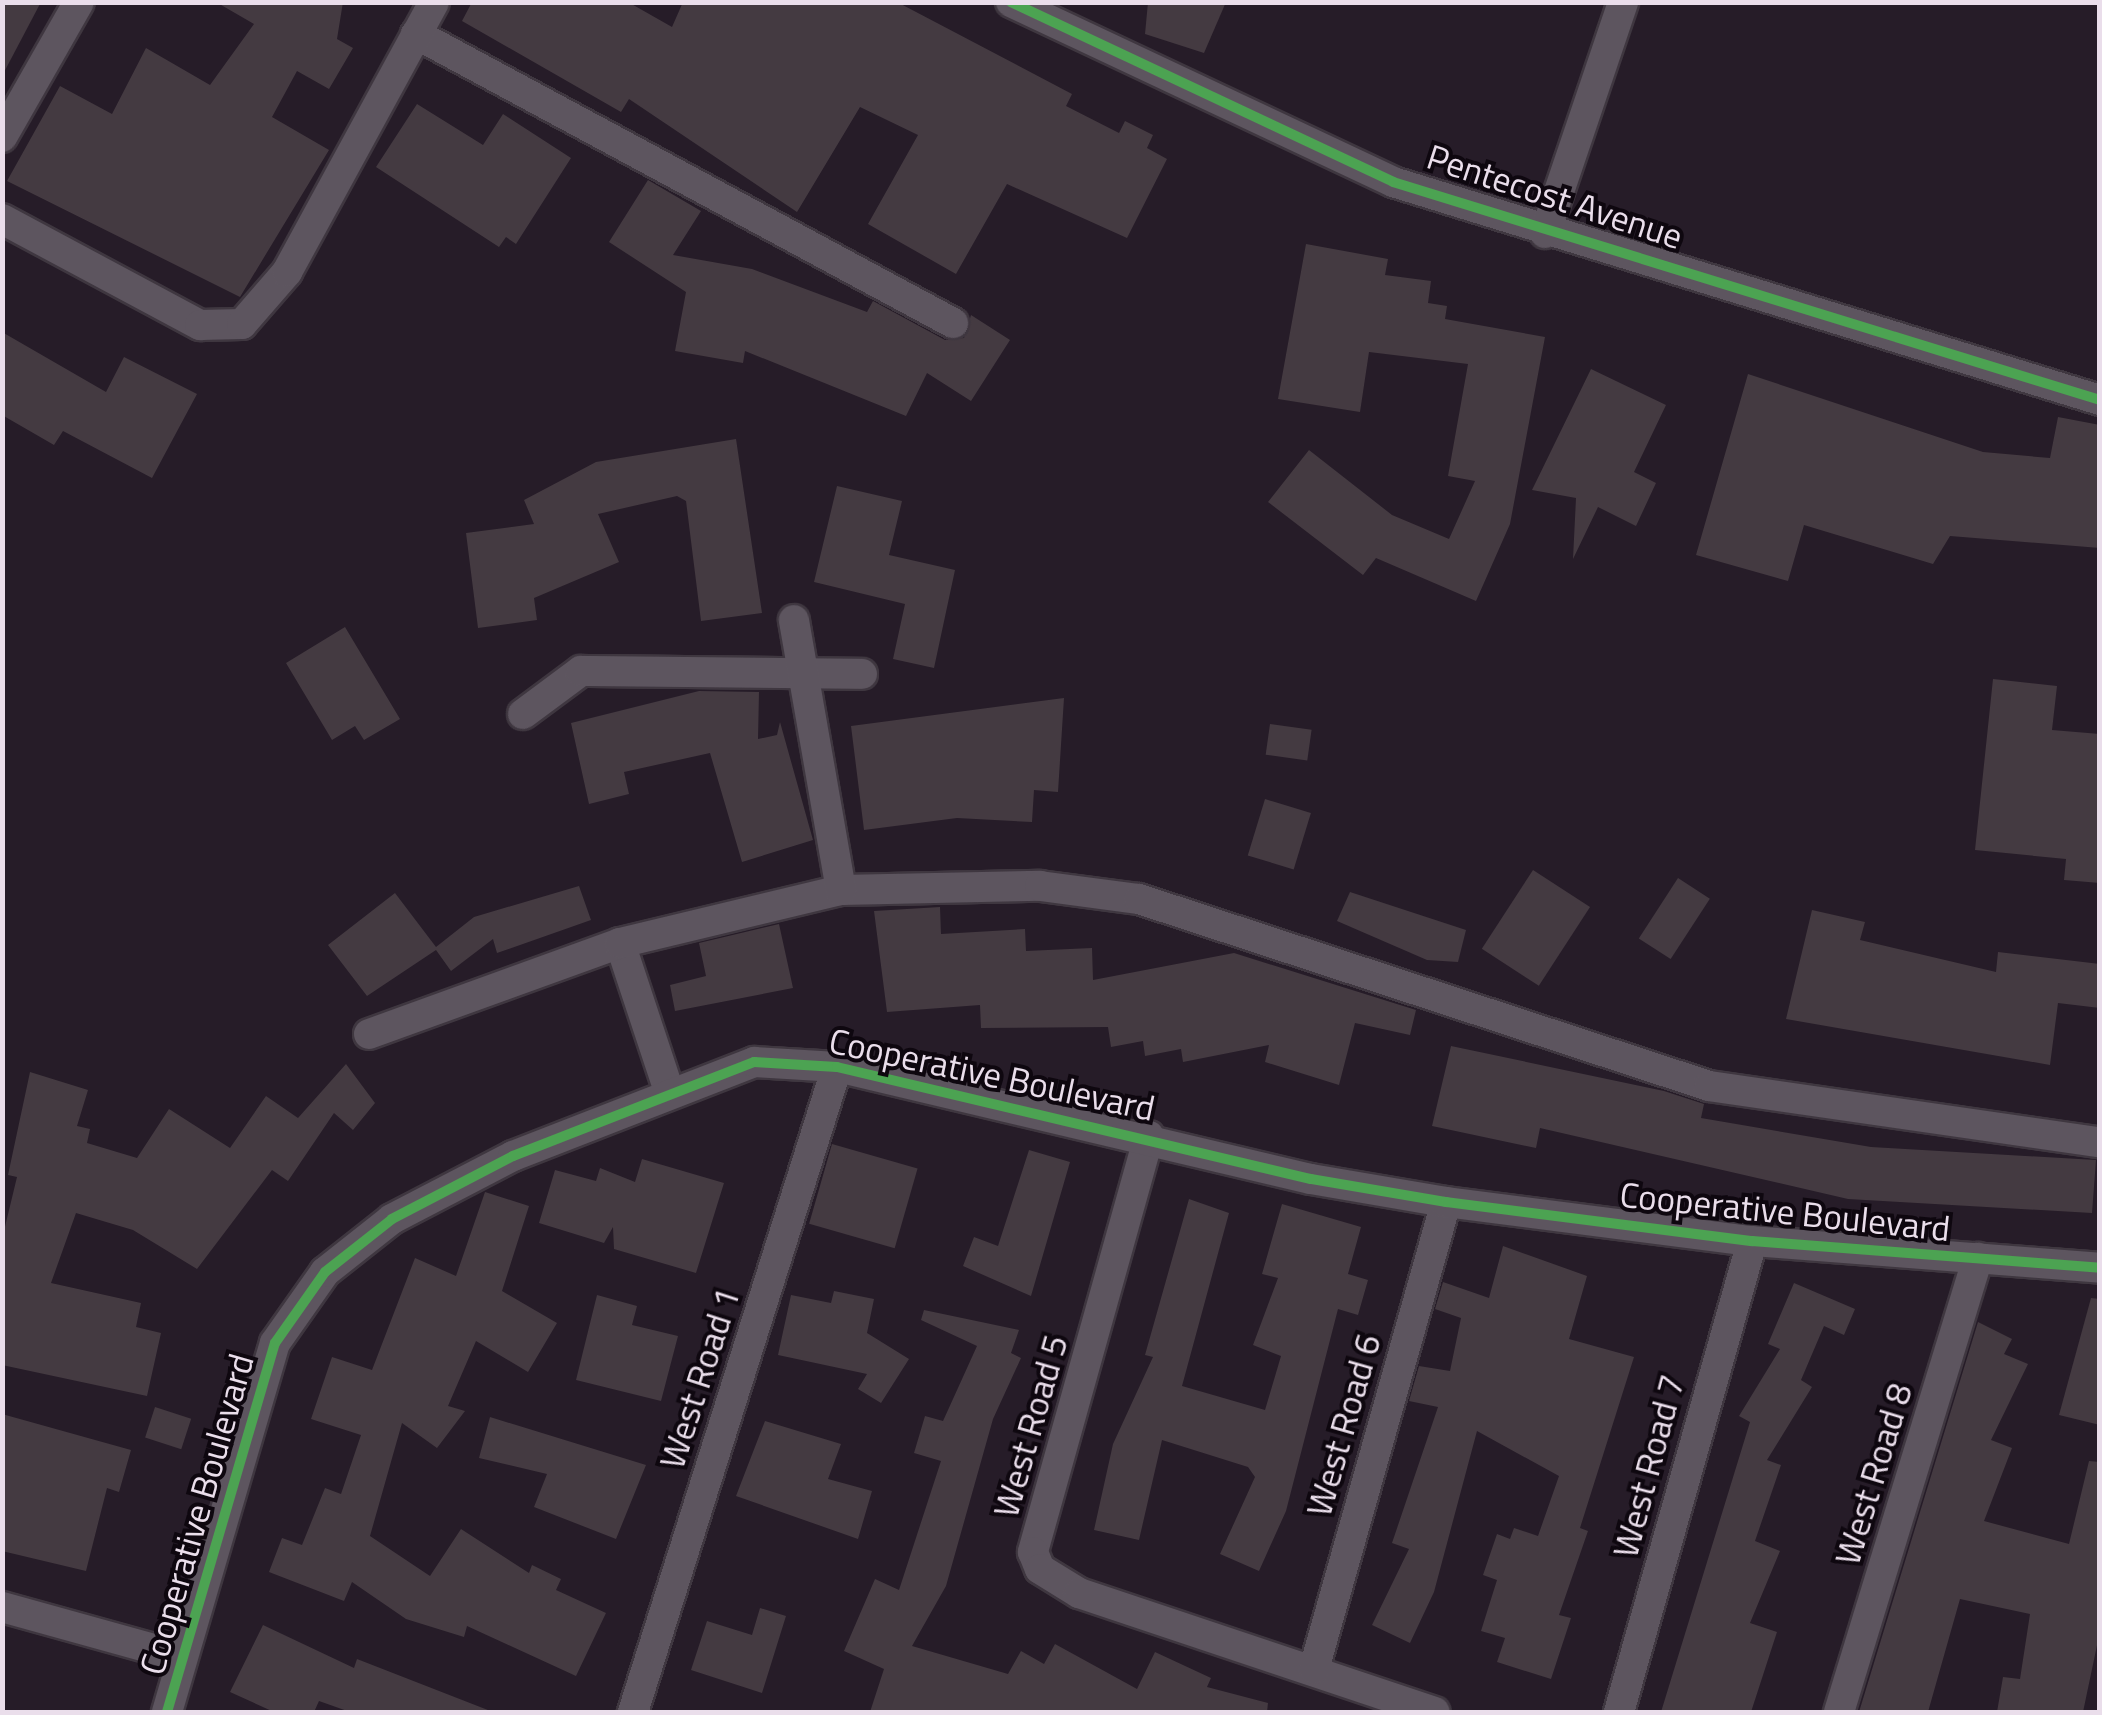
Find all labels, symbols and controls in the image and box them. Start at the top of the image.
street label: Pentecost Avenue [1422,135,1688,257]
street label: Cooperative Boulevard [825,1019,1159,1129]
street label: Cooperative Boulevard [1618,1173,1952,1249]
street label: West Road 1 [650,1282,748,1474]
street label: West Road 6 [1297,1329,1389,1521]
street label: West Road 5 [984,1330,1076,1522]
street label: Cooperative Boulevard [130,1349,262,1679]
street label: West Road 7 [1603,1370,1693,1562]
street label: West Road 8 [1826,1378,1920,1570]

